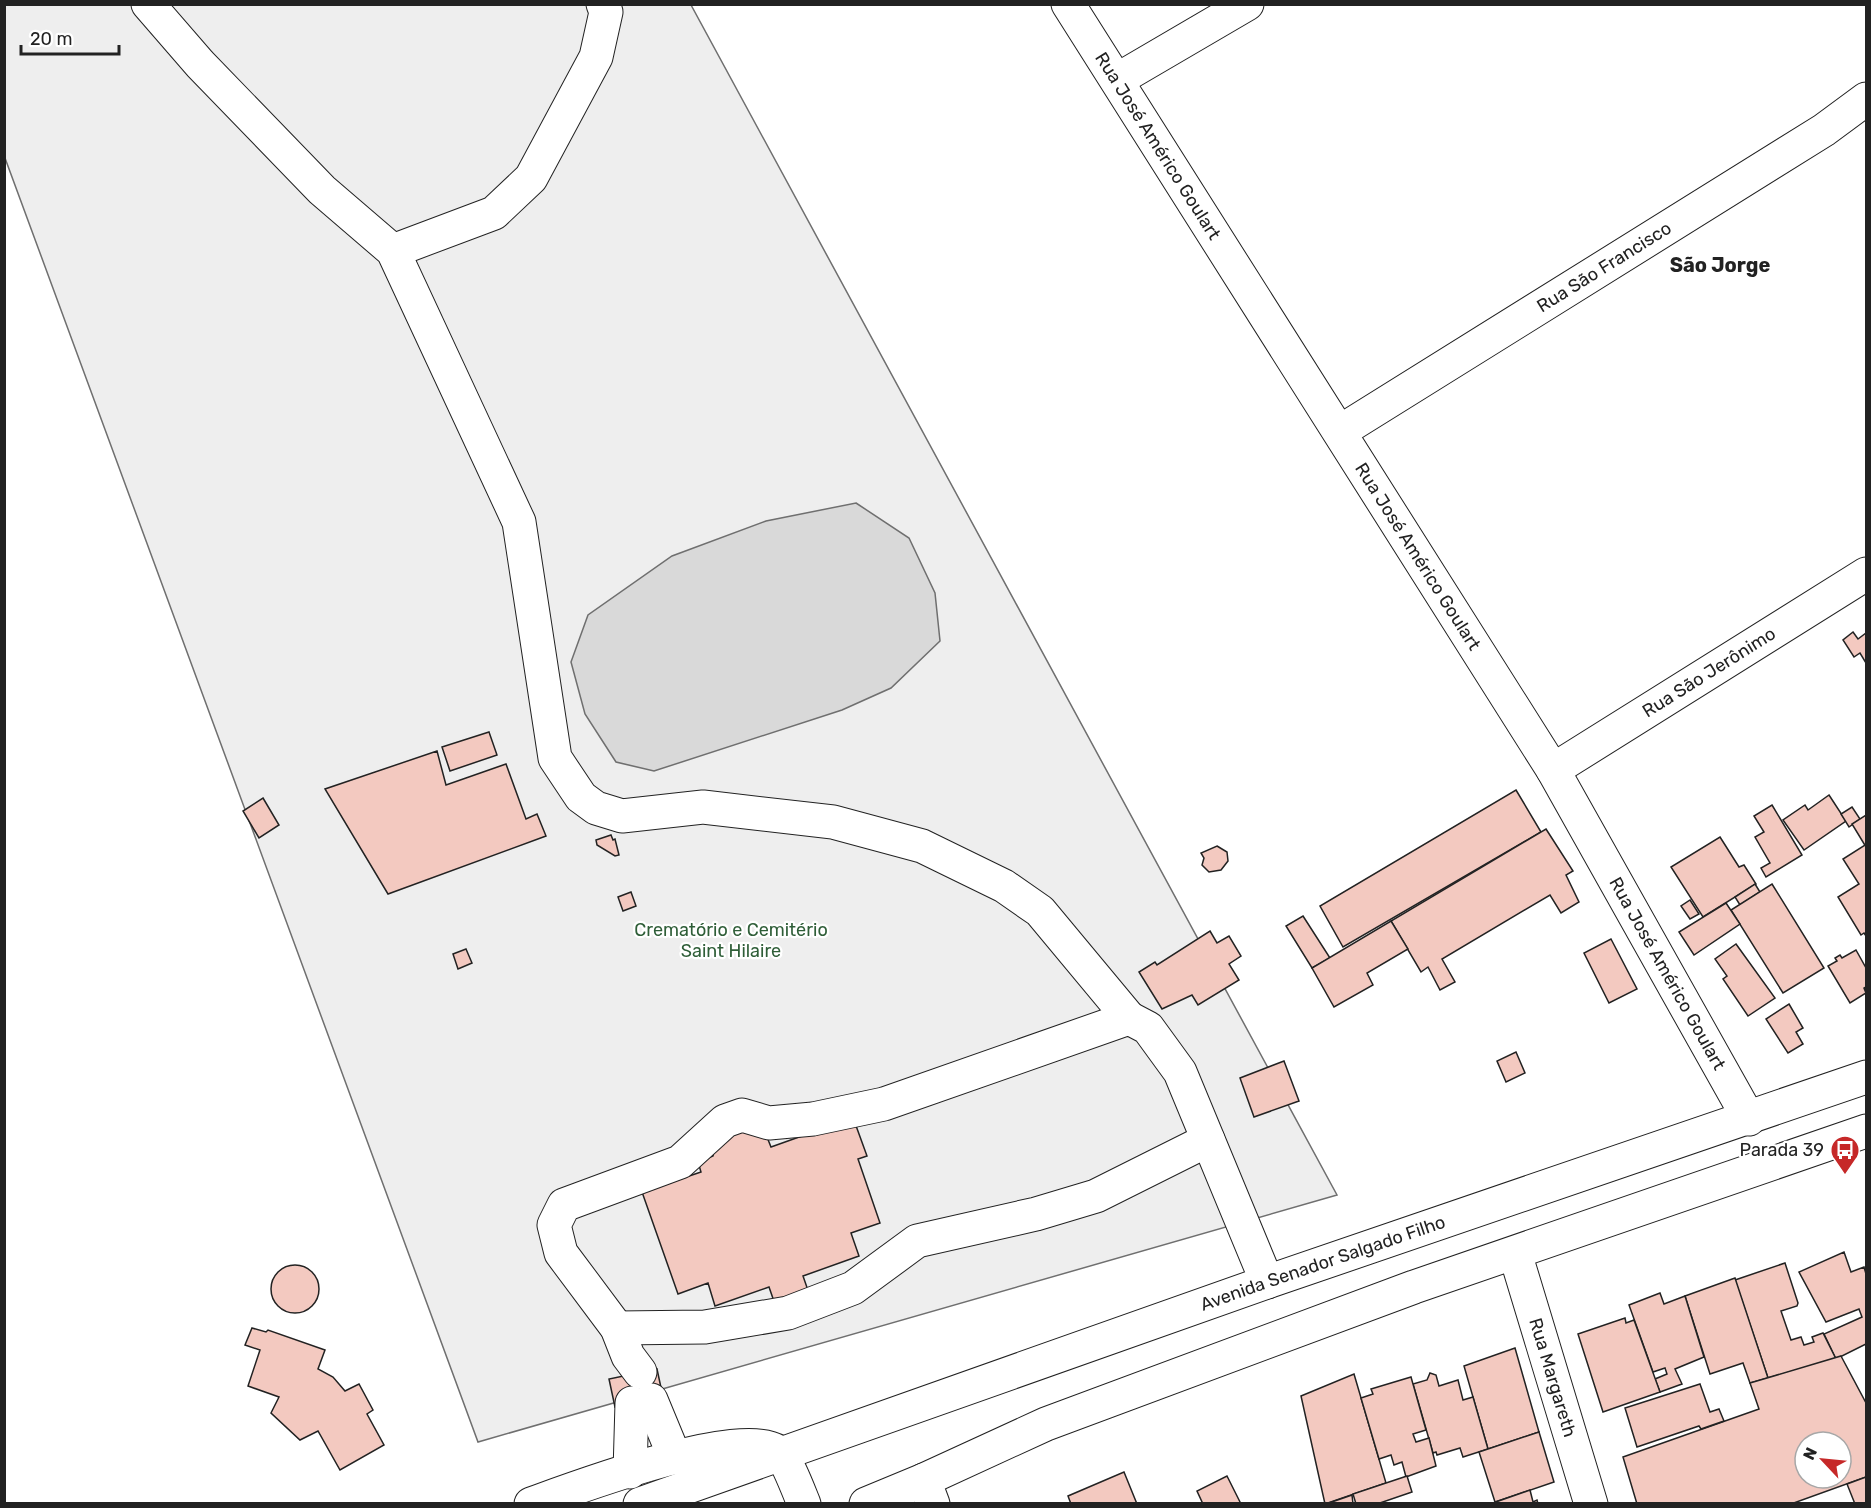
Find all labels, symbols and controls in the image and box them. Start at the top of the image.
scale bar [21,18,118,56]
text: 20 m [30,28,72,50]
street label: Rua José Américo Goulart [1090,48,1225,244]
street label: Rua São Francisco [1533,217,1675,317]
district label: São Jorge [1670,253,1770,277]
street label: Rua José Américo Goulart [1350,459,1485,654]
street label: Rua São Jerônimo [1638,622,1780,722]
street label: Rua José Américo Goulart [1604,873,1730,1074]
park label: Crematório e Cemitério Saint Hilaire [634,919,828,962]
bus stop icon: Parada 39 [1829,1134,1861,1176]
place label: Parada 39 [1740,1139,1824,1161]
street label: Avenida Senador Salgado Filho [1197,1211,1448,1316]
street label: Rua Margareth [1524,1315,1581,1440]
north arrow [1793,1430,1853,1490]
text: N [1799,1444,1821,1463]

